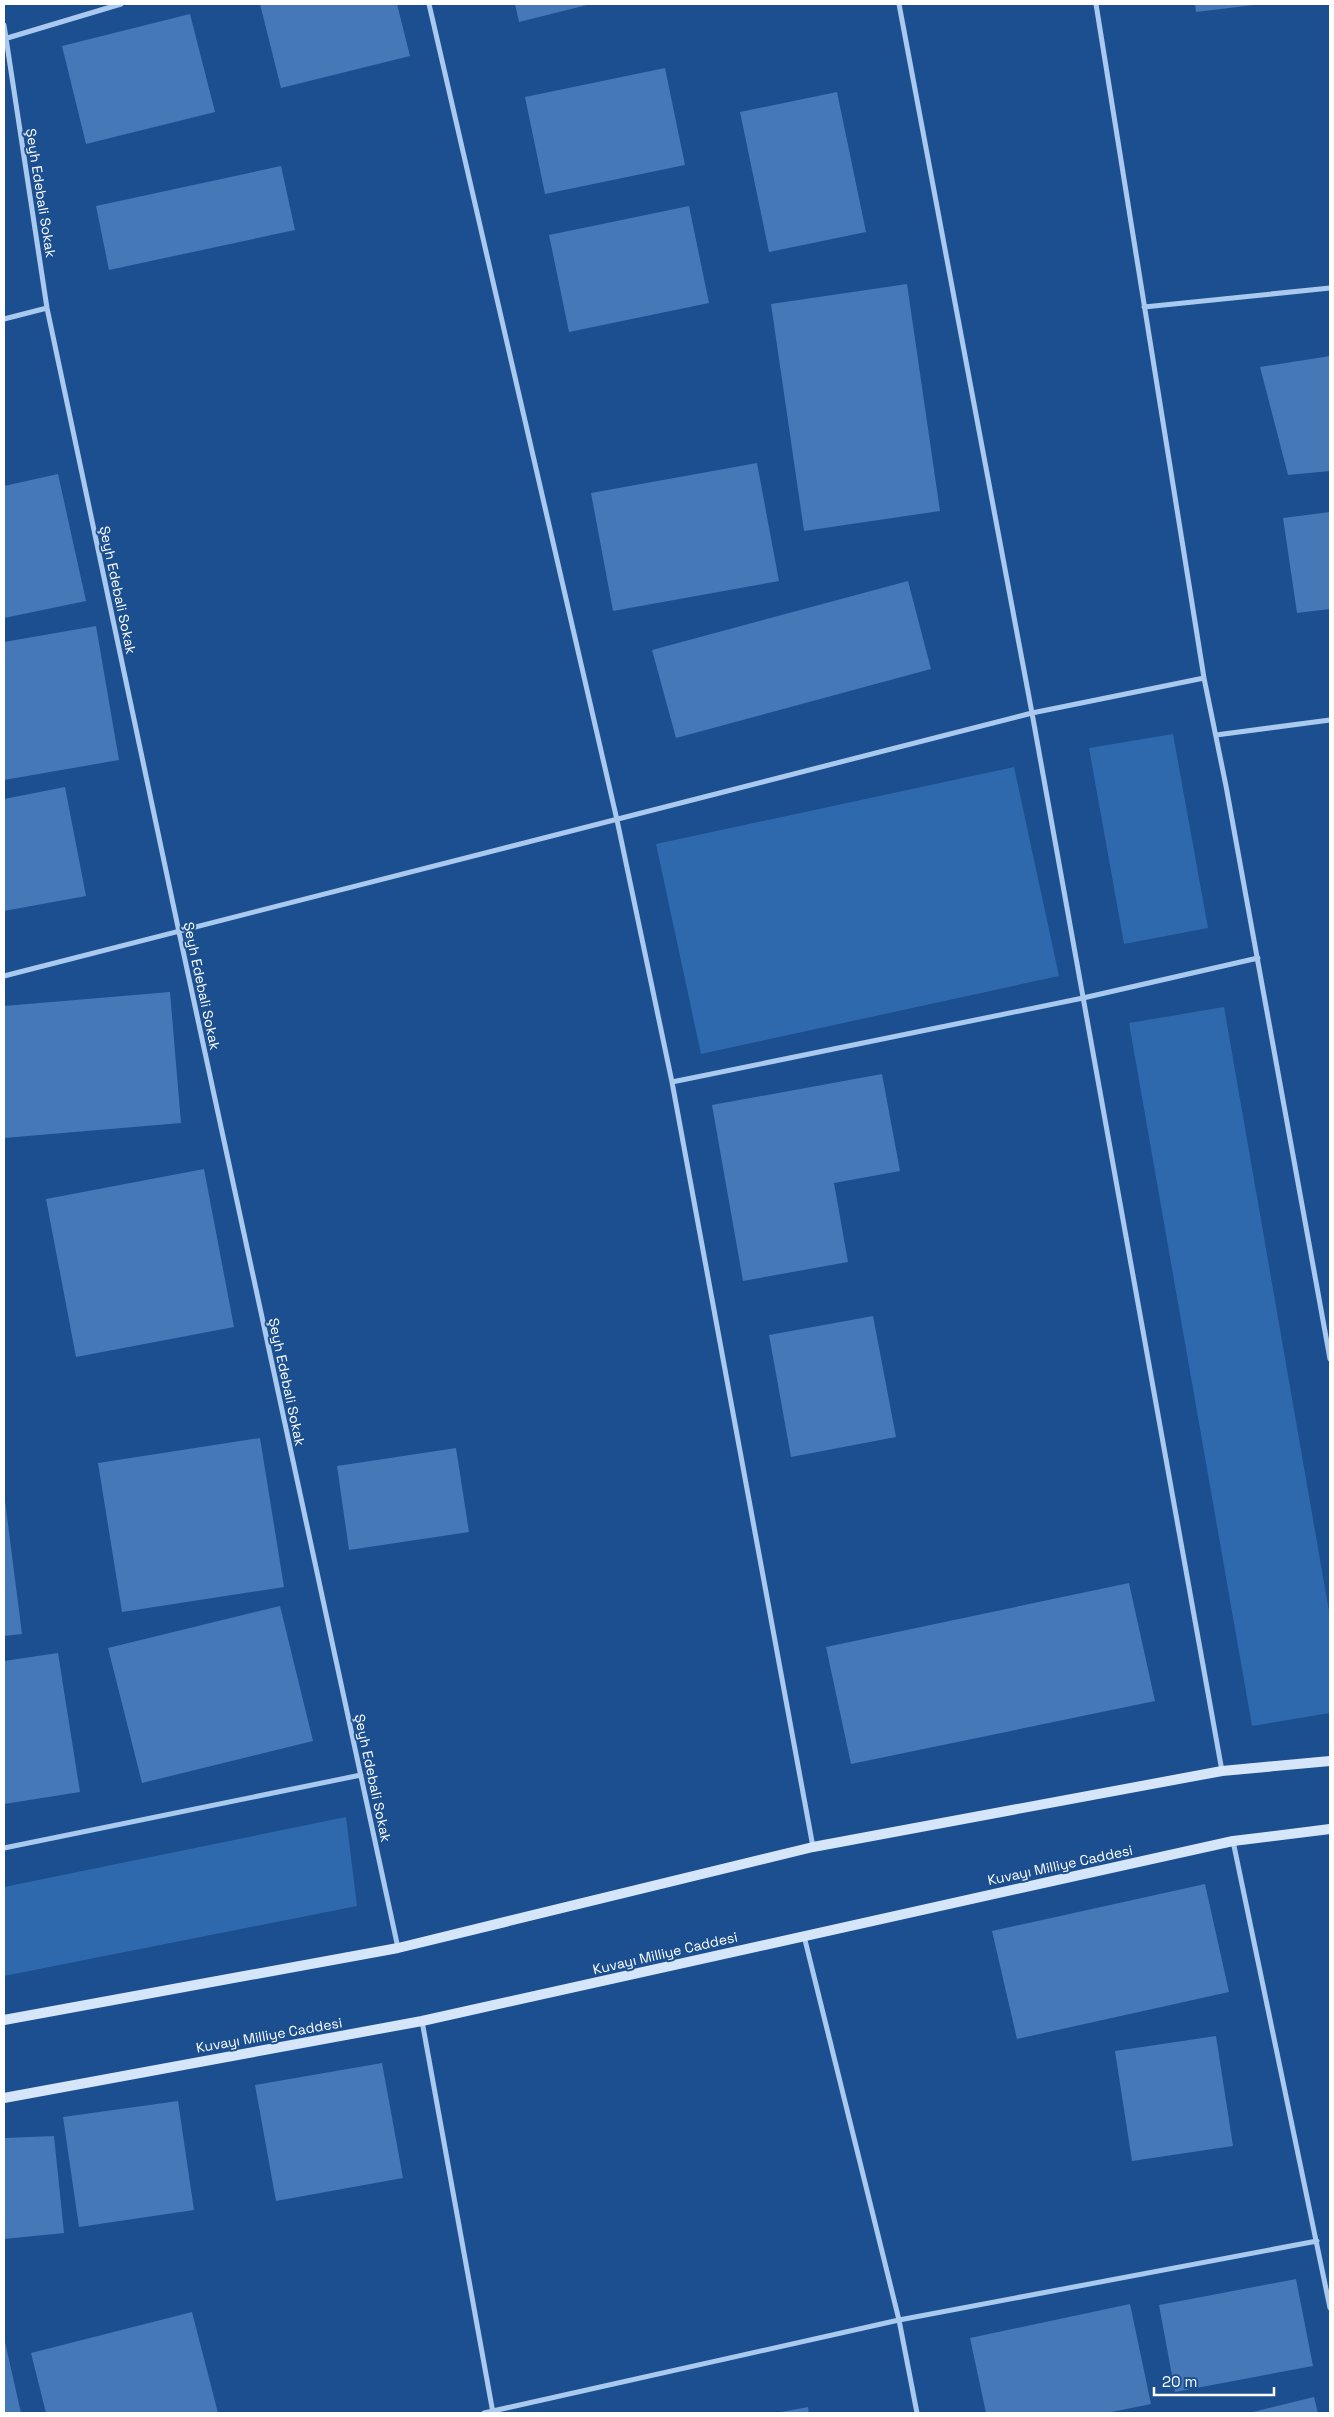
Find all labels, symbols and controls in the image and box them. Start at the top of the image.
street label: Şeyh Edebali Sokak [22,127,60,259]
street label: Şeyh Edebali Sokak [96,524,140,656]
street label: Şeyh Edebali Sokak [180,920,224,1052]
street label: Şeyh Edebali Sokak [265,1316,309,1448]
street label: Şeyh Edebali Sokak [351,1712,395,1844]
street label: Kuvayı Milliye Caddesi [986,1841,1134,1889]
street label: Kuvayı Milliye Caddesi [591,1928,739,1978]
street label: Kuvayı Milliye Caddesi [195,2013,343,2057]
scale bar [1154,2364,1274,2396]
text: 20 m [1162,2372,1197,2391]

